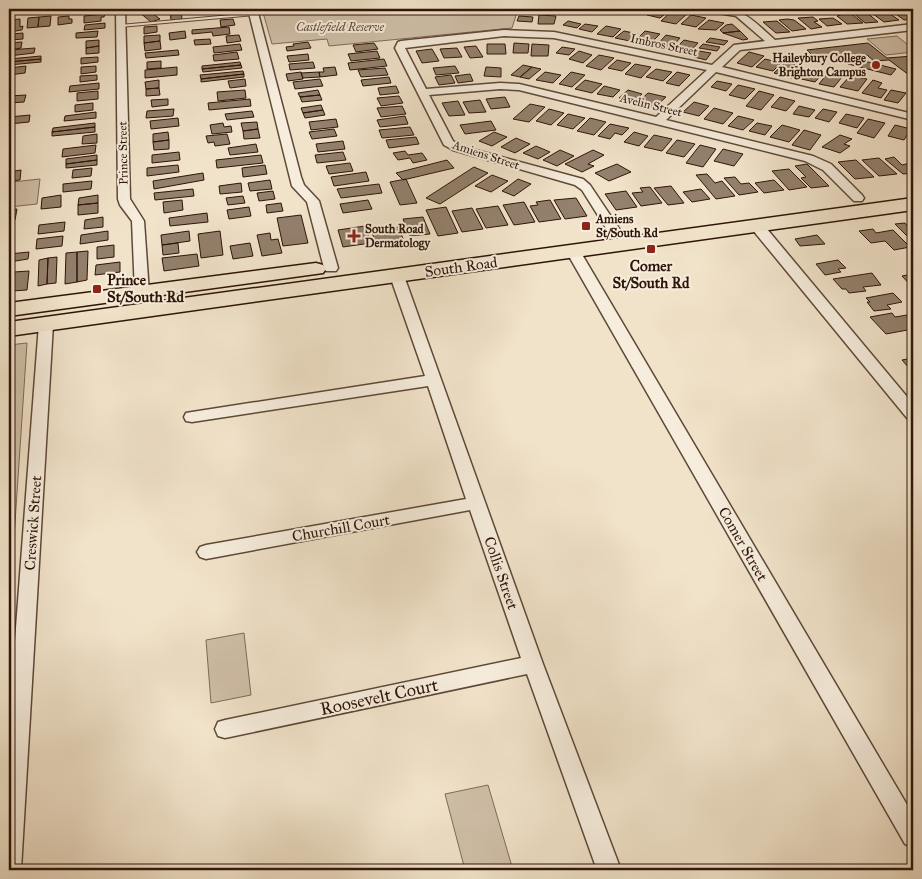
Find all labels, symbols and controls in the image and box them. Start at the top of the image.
park label: Castlefield Reserve [296,20,385,34]
street label: Imbros Street [629,31,700,59]
place label: Haileybury College Brighton Campus [772,51,867,80]
marker: Haileybury College Brighton Campus [870,59,882,71]
street label: Avelin Street [617,90,684,120]
street label: Prince Street [115,120,131,185]
street label: Amiens Street [450,137,522,173]
place label: Amiens St/South Rd [595,212,659,240]
marker: Amiens St/South Rd [580,220,592,232]
place label: South Road Dermatology [365,222,431,251]
marker: South Road Dermatology [347,229,361,243]
marker: Comer St/South Rd [645,243,657,255]
street label: South Road [424,253,499,281]
place label: Comer St/South Rd [612,257,690,292]
place label: Prince St/South Rd [107,271,185,306]
marker: Prince St/South Rd [91,283,103,295]
street label: Creswick Street [21,474,45,571]
street label: Comer Street [715,504,772,585]
street label: Churchill Court [291,510,392,545]
street label: Collis Street [480,534,522,613]
street label: Roosevelt Court [318,674,441,720]

